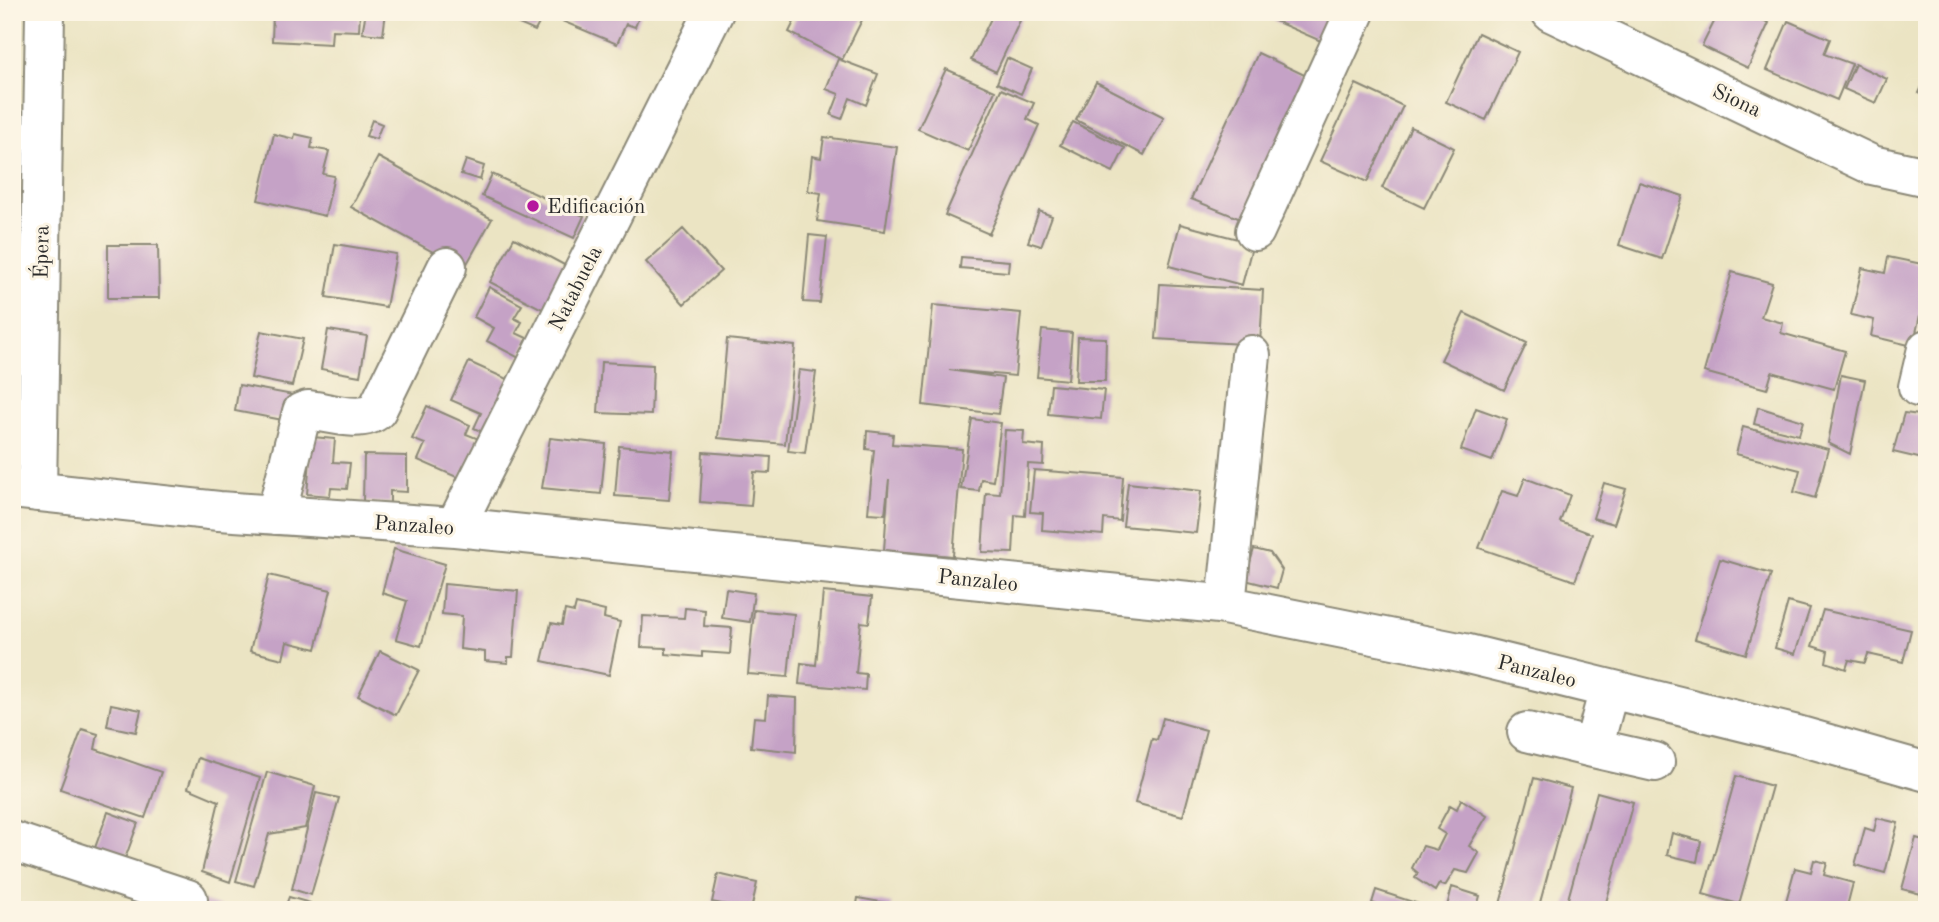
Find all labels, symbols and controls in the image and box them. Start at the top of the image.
street label: Siona [1709,81,1764,122]
place label: Edificación [547,197,645,218]
marker: Edificación [525,198,541,214]
street label: Épera [28,225,53,279]
street label: Natabuela [546,243,607,334]
street label: Panzaleo [373,513,455,540]
street label: Panzaleo [937,567,1019,596]
street label: Panzaleo [1495,653,1578,692]

